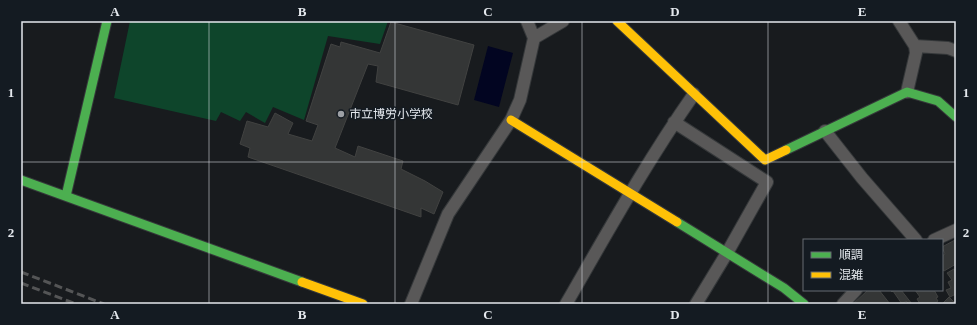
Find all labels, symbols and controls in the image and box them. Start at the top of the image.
text: A [110,4,120,19]
text: B [298,4,307,19]
text: C [483,4,493,19]
text: D [670,4,680,19]
text: E [858,4,866,19]
text: 1 [8,85,14,100]
text: 1 [963,85,969,100]
place label: 市立博労小学校 [349,107,433,121]
marker: 市立博労小学校 [336,109,346,119]
text: 2 [8,225,14,240]
text: 2 [963,225,969,240]
legend [803,239,943,291]
text: 順調 [839,248,863,262]
text: 混雑 [839,268,863,282]
text: A [110,307,120,322]
text: B [298,307,307,322]
text: C [483,307,493,322]
text: D [670,307,680,322]
text: E [858,307,866,322]

